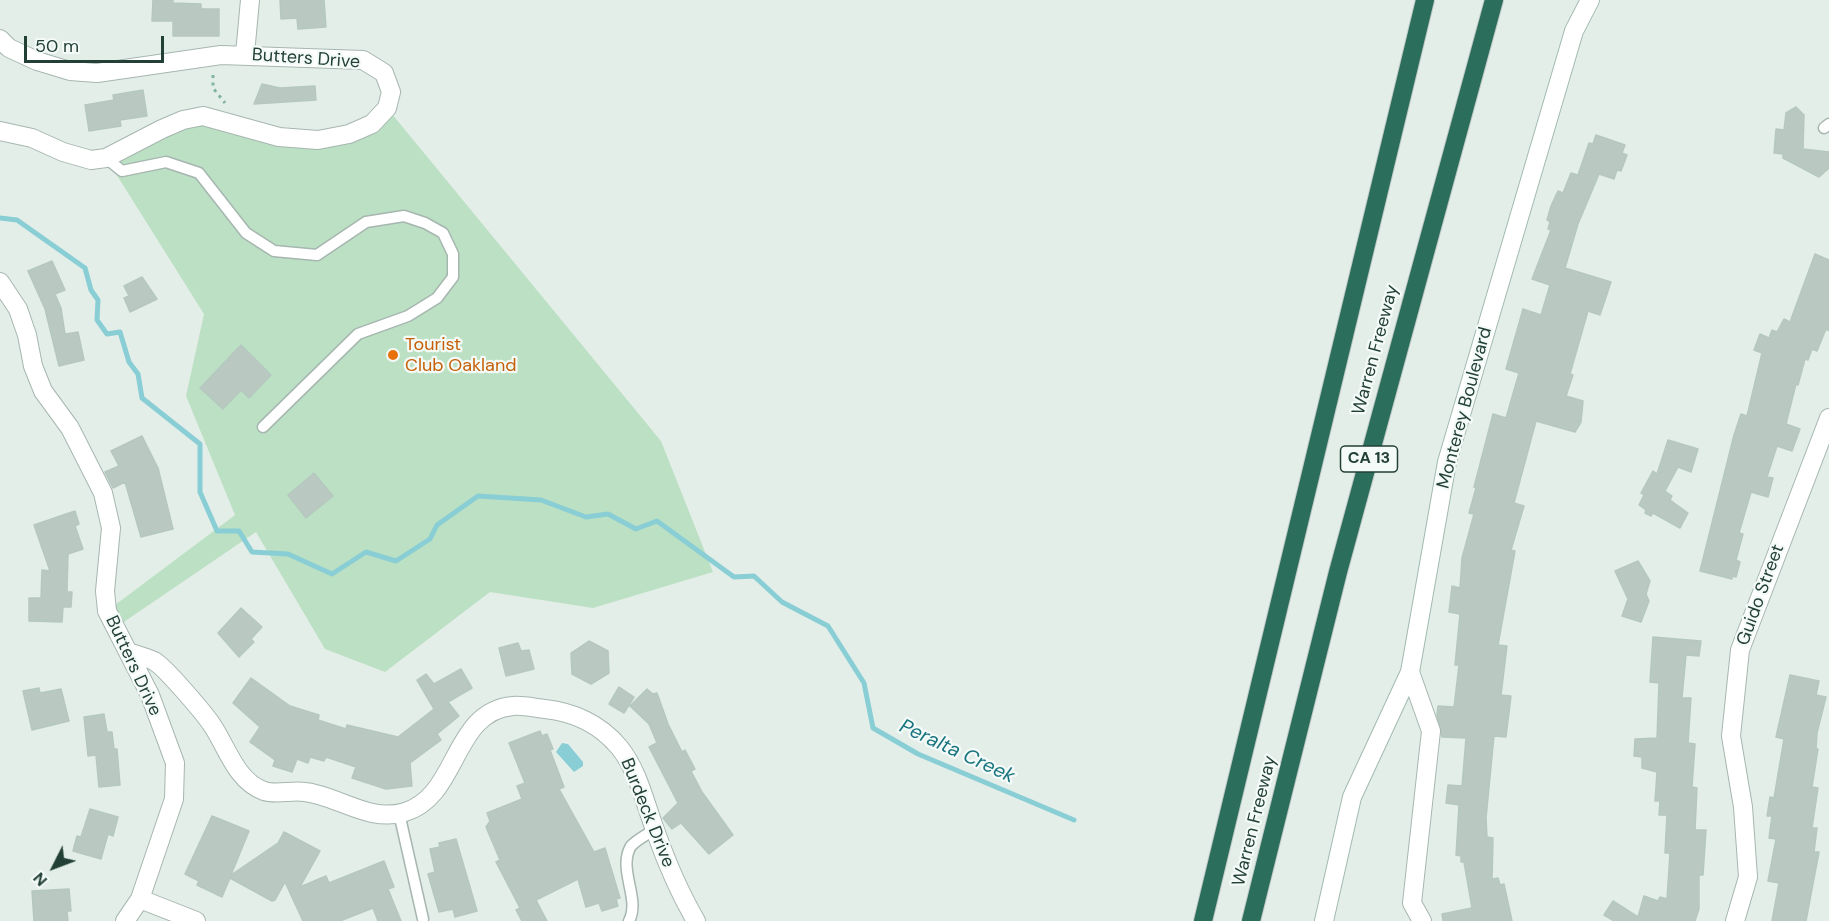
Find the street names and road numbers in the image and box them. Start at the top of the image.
street label: Butters Drive [251,44,361,74]
street label: Warren Freeway [1348,283,1404,417]
street label: Monterey Boulevard [1433,325,1497,491]
road number: CA 13 [1340,446,1398,472]
street label: Guido Street [1733,541,1789,649]
street label: Butters Drive [100,612,166,720]
street label: Warren Freeway [1228,754,1282,888]
street label: Burdeck Drive [615,755,679,871]

